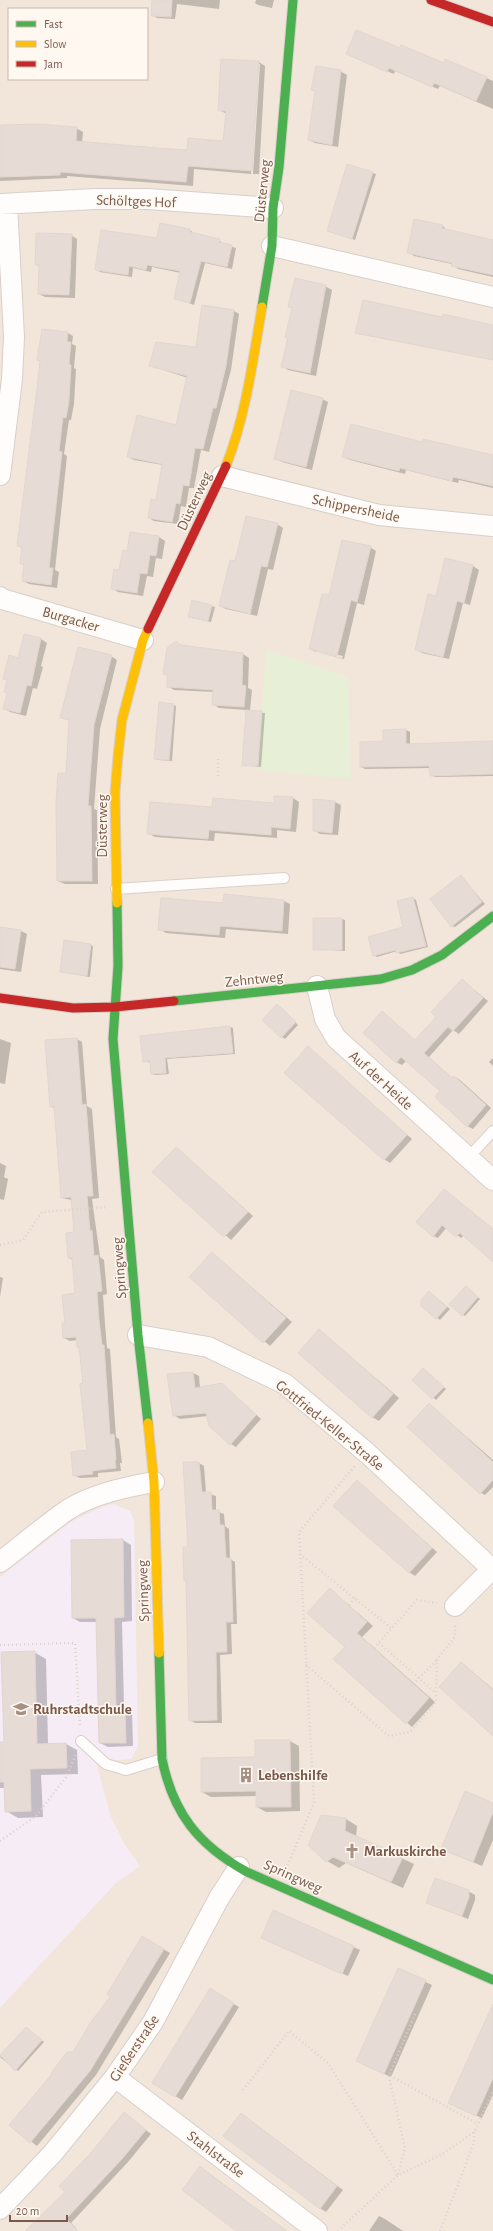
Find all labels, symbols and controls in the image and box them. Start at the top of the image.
legend [8,8,148,80]
text: Fast [44,18,63,30]
text: Slow [44,38,66,50]
text: Jam [44,58,63,70]
street label: Düsterweg [252,158,273,223]
street label: Schöltges Hof [96,193,178,210]
street label: Düsterweg [174,469,215,533]
street label: Schippersheide [311,492,401,525]
street label: Burgacker [41,604,101,635]
street label: Düsterweg [95,794,110,858]
street label: Zehntweg [224,969,285,990]
street label: Auf der Heide [346,1048,416,1113]
street label: Springweg [110,1236,129,1299]
street label: Gottfried-Keller-Straße [273,1377,387,1474]
street label: Springweg [135,1559,152,1622]
school or university icon: Ruhrstadtschule [12,1700,30,1718]
place label: Ruhrstadtschule [33,1702,132,1717]
building icon: Lebenshilfe [237,1766,255,1784]
place label: Lebenshilfe [258,1768,328,1783]
church icon: Markuskirche [343,1842,361,1860]
place label: Markuskirche [364,1844,446,1859]
street label: Springweg [261,1857,325,1896]
street label: Gießerstraße [107,2012,162,2084]
street label: Stahlstraße [184,2128,247,2181]
scale bar [10,2197,67,2223]
text: 20 m [16,2205,39,2217]

